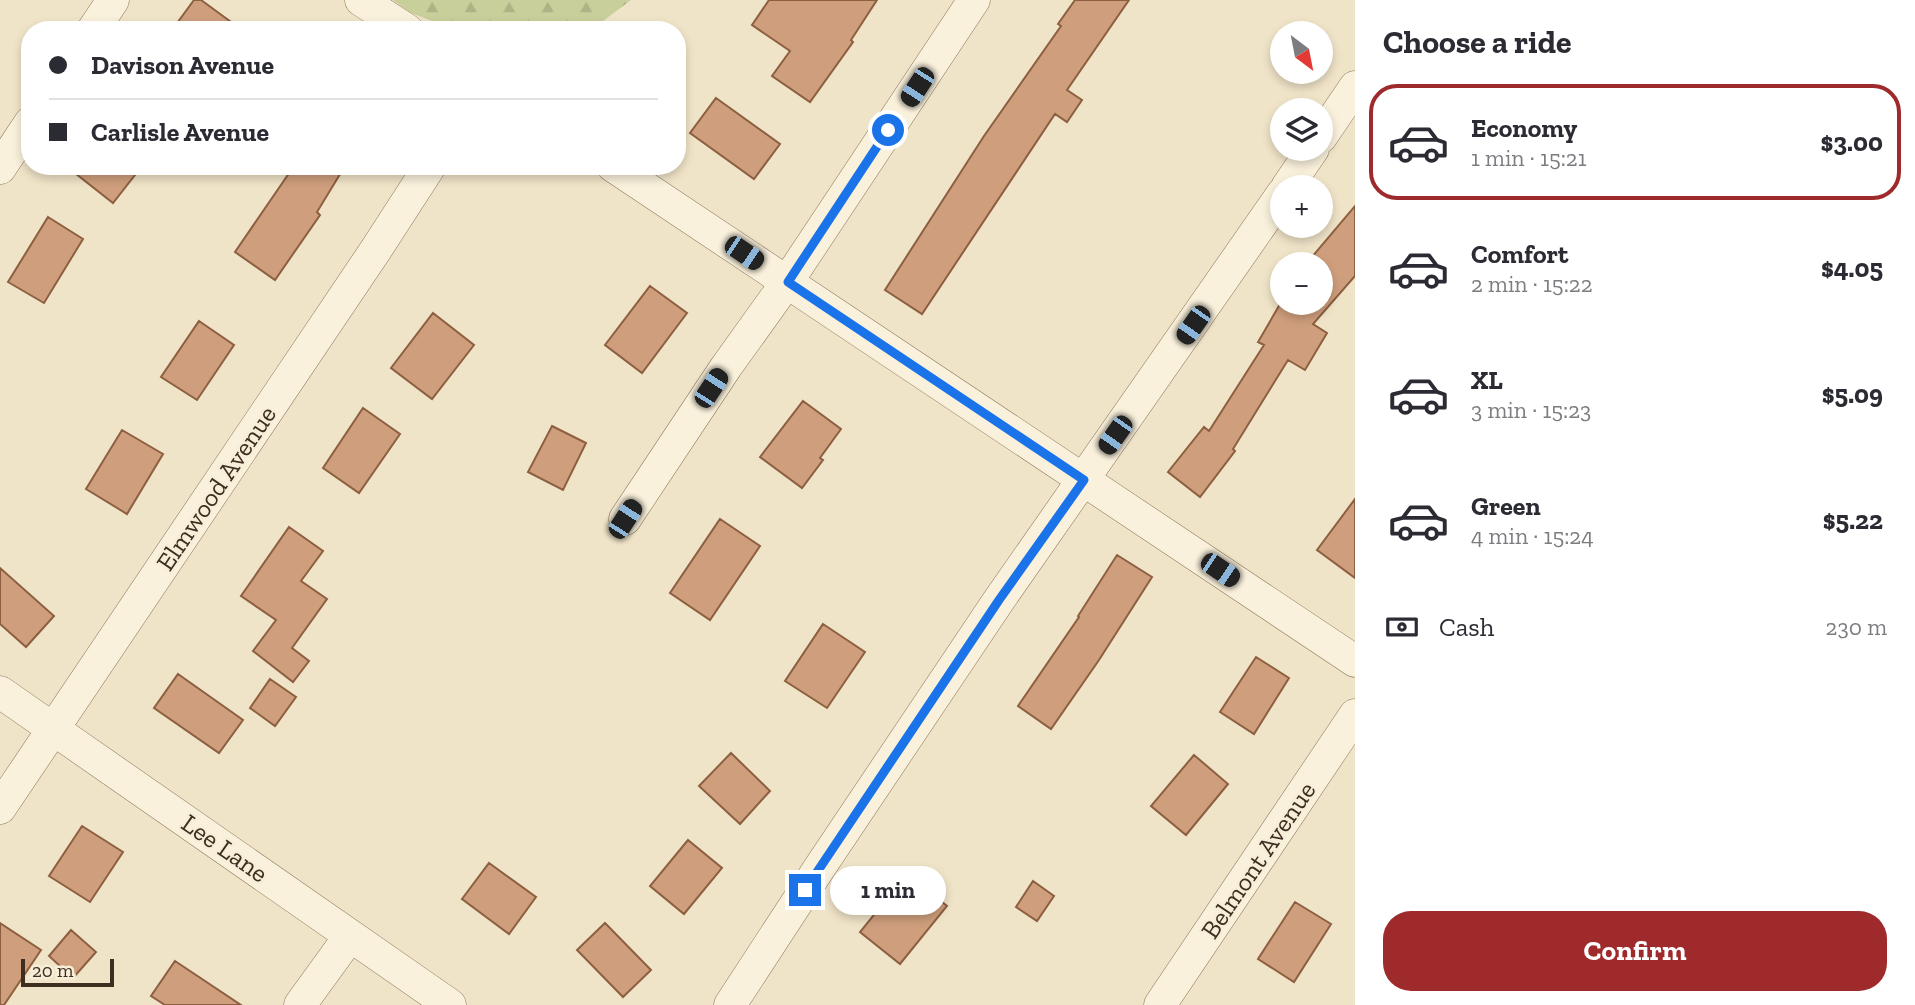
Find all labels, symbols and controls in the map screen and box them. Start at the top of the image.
north arrow [1270,21,1334,84]
map controls [1270,21,1333,315]
text: Choose a ride [1383,23,1571,61]
text: Davison Avenue [91,49,274,81]
car [897,64,938,110]
button: layers [1270,98,1333,161]
icon: car [1387,111,1450,174]
text: Economy [1471,112,1577,144]
route start [872,114,904,146]
text: Carlisle Avenue [91,116,269,148]
text: $3.00 [1820,126,1883,158]
text: 1 min · 15:21 [1471,144,1587,172]
button: + [1270,175,1333,238]
car [721,233,768,273]
icon: car [1387,237,1450,300]
text: Comfort [1471,238,1568,270]
button: − [1270,252,1333,315]
text: $4.05 [1821,252,1883,284]
text: 2 min · 15:22 [1471,270,1593,298]
car [1173,302,1214,348]
icon: car [1387,363,1450,426]
text: XL [1471,364,1503,396]
car [691,365,732,411]
text: $5.09 [1822,378,1883,410]
text: 3 min · 15:23 [1471,396,1591,424]
street label: Elmwood Avenue [149,399,283,577]
car [1095,412,1136,458]
icon: car [1387,489,1450,552]
text: Green [1471,490,1541,522]
car [605,496,646,542]
text: $5.22 [1823,504,1883,536]
text: 4 min · 15:24 [1471,522,1594,550]
car [1197,550,1244,590]
icon: cash [1383,608,1421,646]
text: Cash [1439,611,1494,643]
text: 230 m [1826,613,1887,641]
street label: Belmont Avenue [1194,775,1322,945]
street label: Lee Lane [176,807,274,889]
callout: 1 min [830,866,945,914]
route end [789,874,821,906]
text: 1 min [861,876,915,904]
button: Confirm [1383,911,1887,991]
scale bar [21,956,114,988]
text: 20 m [32,959,73,982]

